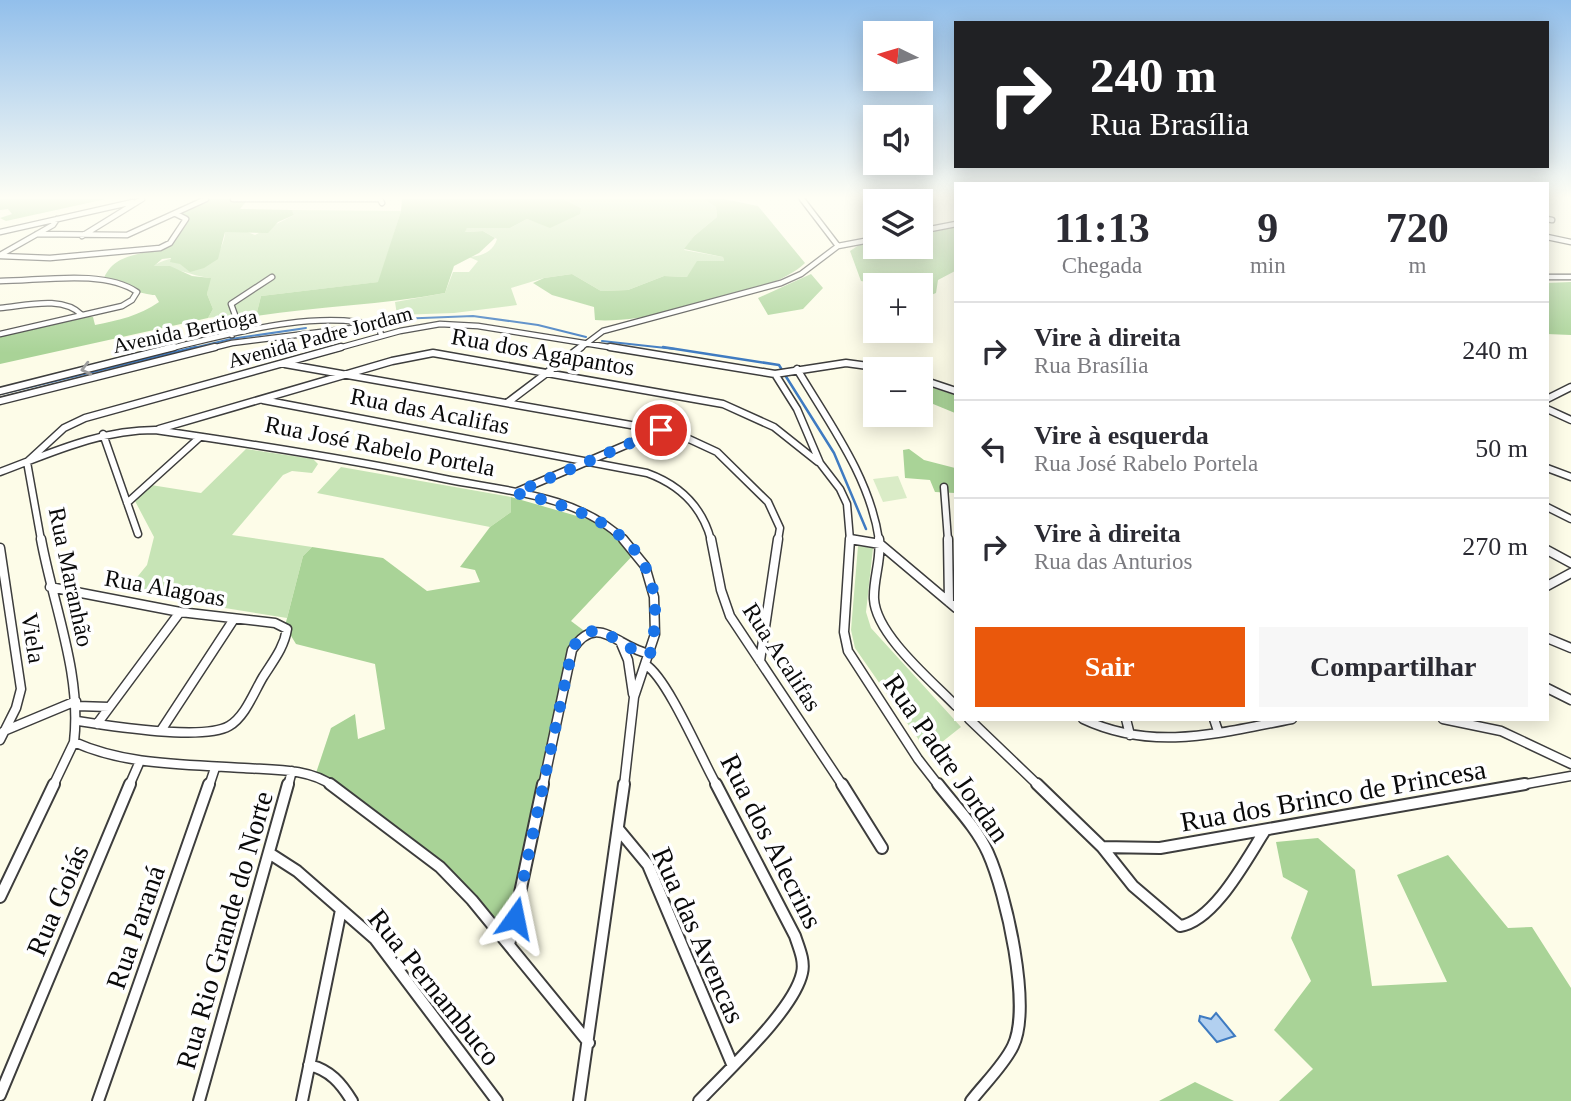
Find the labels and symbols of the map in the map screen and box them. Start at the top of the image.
north arrow [863,21,933,91]
street label: Avenida Padre Jordam [225,301,415,373]
street label: Avenida Bertioga [111,304,260,358]
street label: Rua dos Agapantos [449,323,637,381]
one-way arrow [80,361,92,375]
street label: Rua das Acalifas [348,383,512,439]
pin [631,400,691,460]
street label: Rua José Rabelo Portela [263,411,498,481]
street label: Rua Maranhão [44,505,98,649]
street label: Rua Alagoas [103,565,227,611]
street label: Rua Acalifas [738,598,826,716]
street label: Viela [16,611,50,665]
street label: Rua Padre Jordan [877,668,1016,848]
street label: Rua dos Alecrins [714,749,829,933]
street label: Rua dos Brinco de Princesa [1178,753,1489,838]
street label: Rua Rio Grande do Norte [170,788,279,1073]
street label: Rua Goiás [20,840,95,960]
street label: Rua das Avencas [646,842,751,1028]
street label: Rua Paraná [100,861,171,993]
position arrow [478,881,552,955]
street label: Rua Pernambuco [362,903,507,1072]

